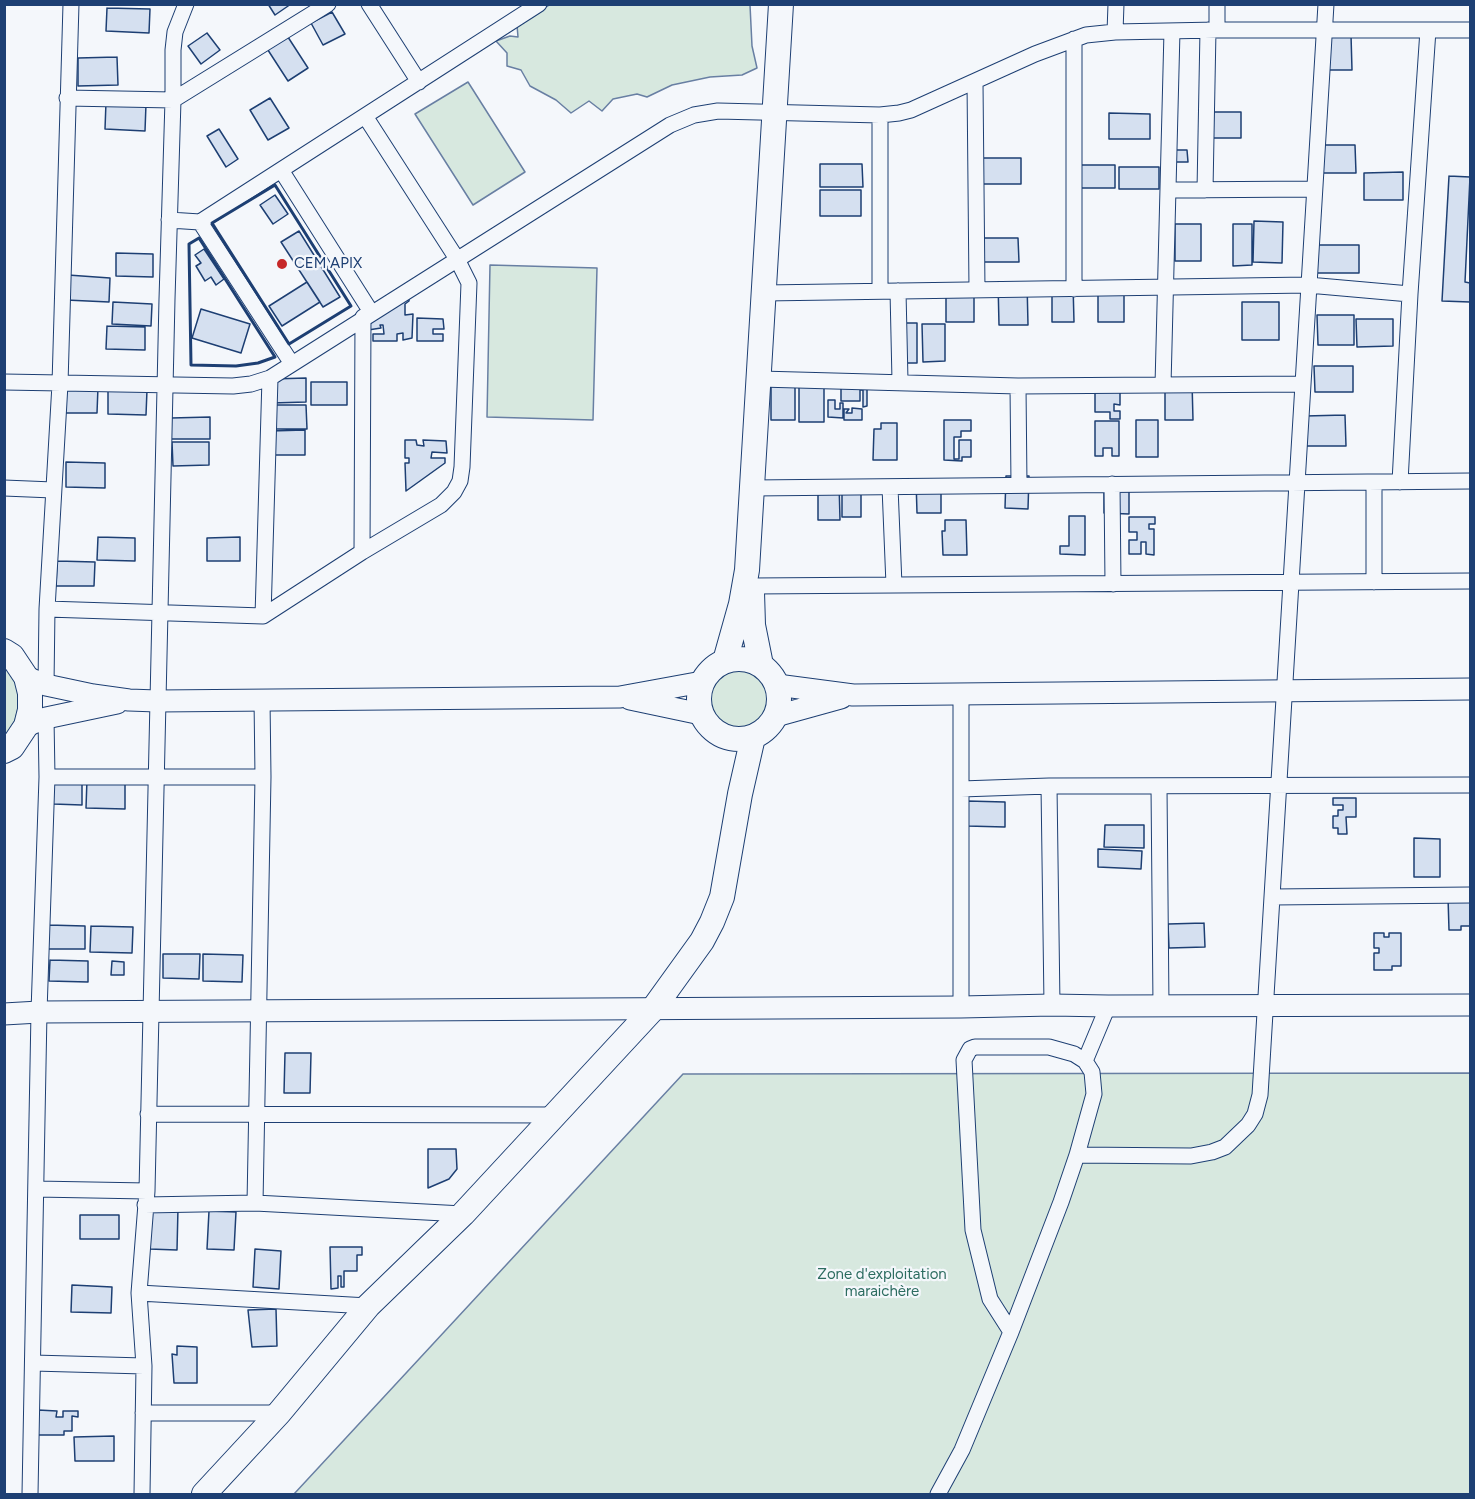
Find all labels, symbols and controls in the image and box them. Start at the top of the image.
place label: CEM APIX [294,255,362,273]
marker: CEM APIX [275,257,289,271]
park label: Zone d'exploitation maraichère [817,1266,947,1301]

